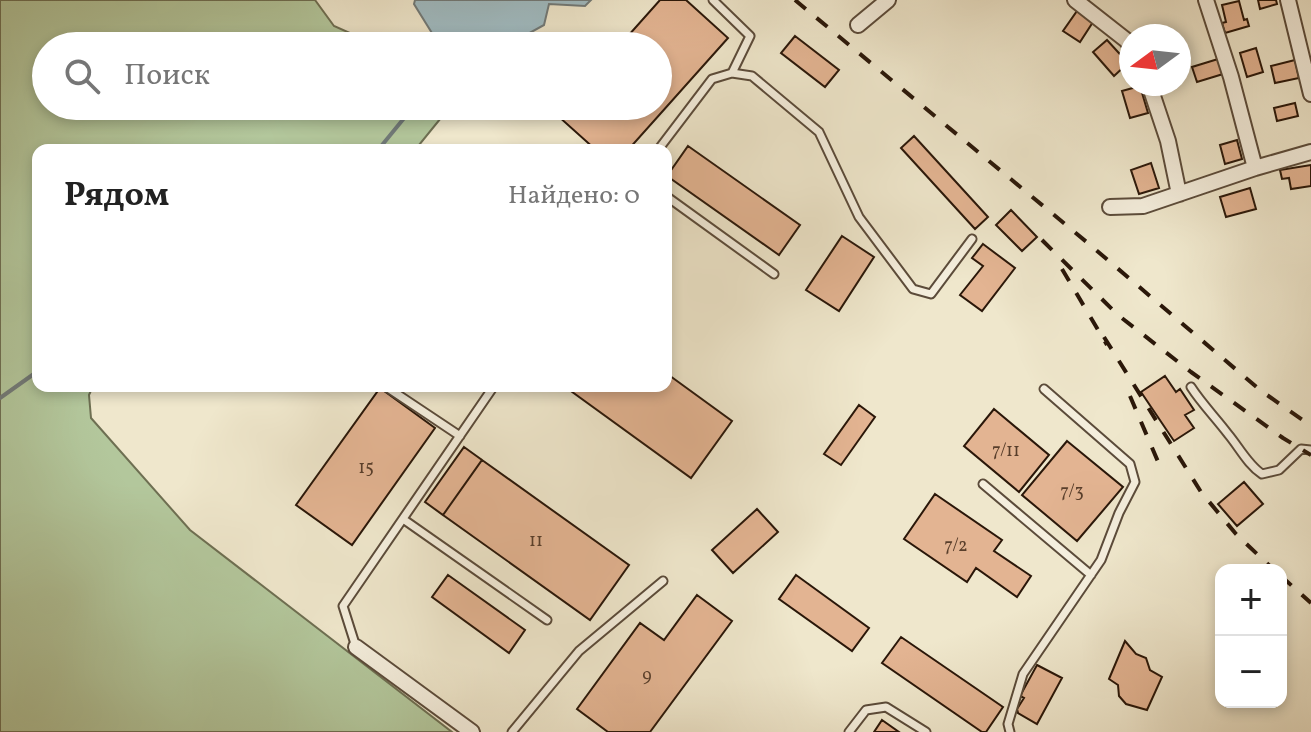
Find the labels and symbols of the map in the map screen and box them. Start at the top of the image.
north arrow [1119,24,1191,96]
house number: 7/11 [992,439,1020,464]
house number: 15 [358,456,374,481]
house number: 7/3 [1060,480,1084,505]
house number: 11 [529,529,543,554]
house number: 7/2 [944,534,968,559]
house number: 9 [642,664,652,689]

